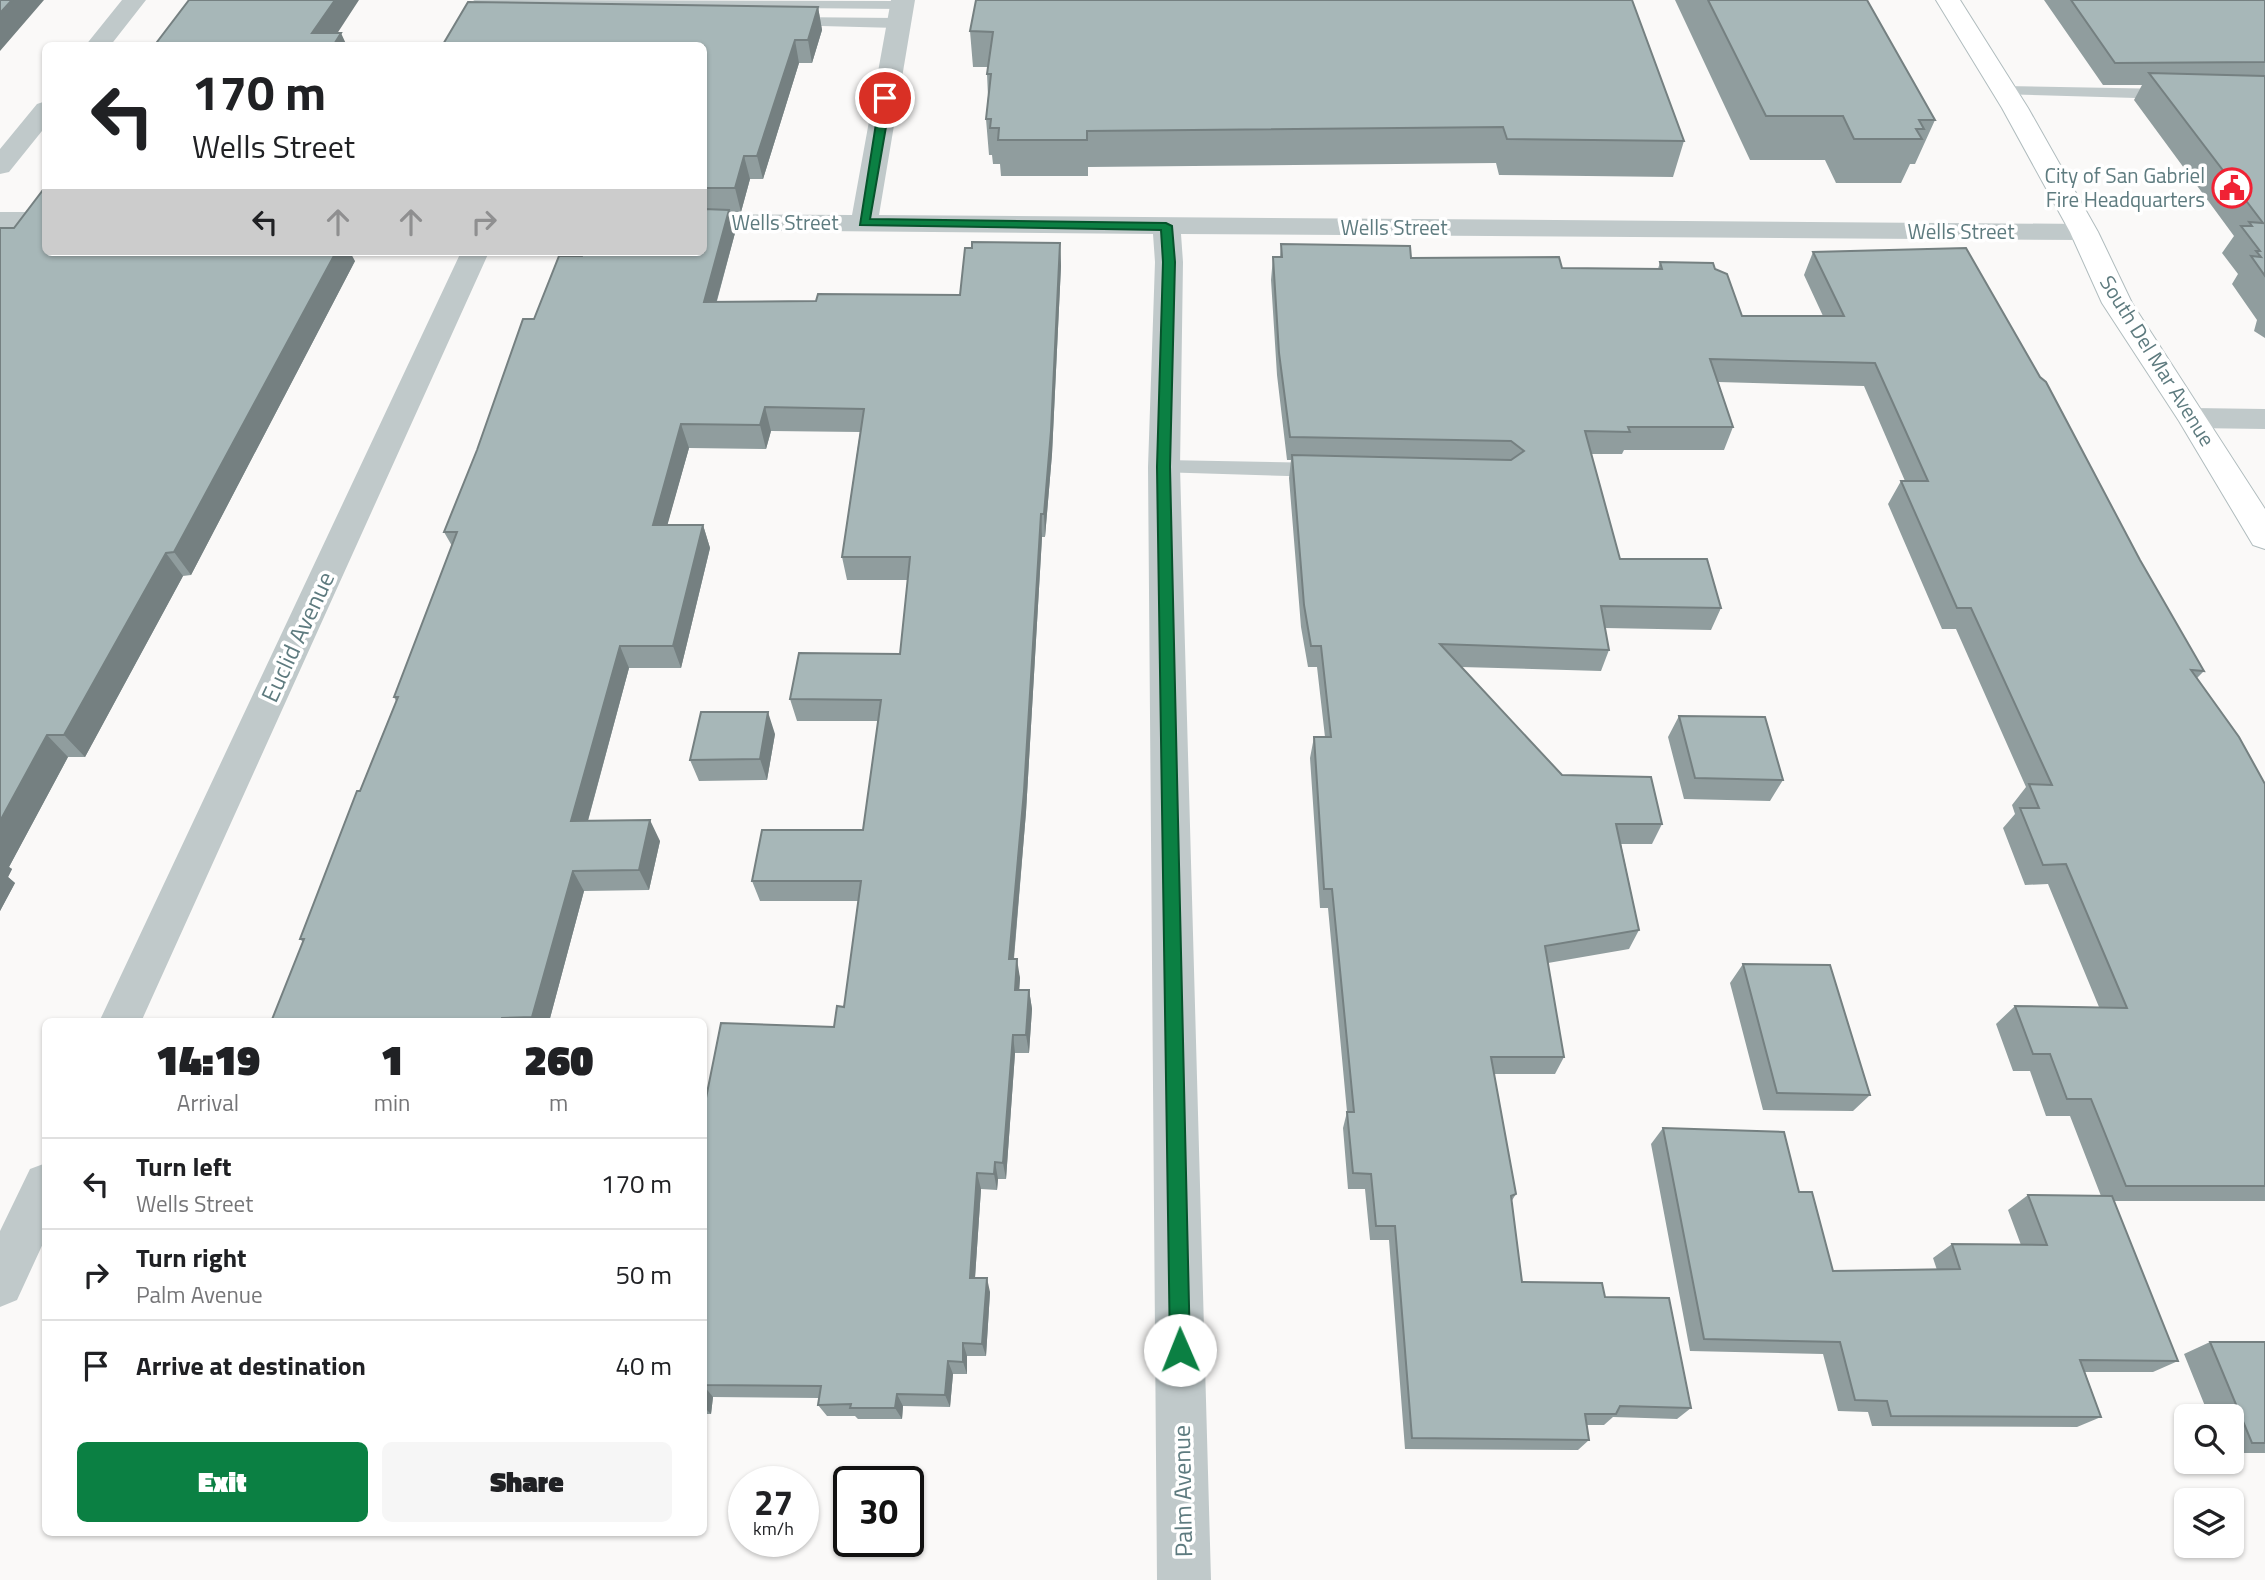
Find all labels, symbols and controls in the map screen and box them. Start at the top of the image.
text: 170 m [192,54,326,129]
pin [855,68,915,128]
icon: left [77,70,168,161]
icon: arrive [866,79,904,117]
text: Wells Street [192,122,355,170]
place label: City of San Gabriel Fire Headquarters [2045,159,2205,215]
public building icon: City of San Gabriel Fire Headquarters [2211,167,2253,209]
icon: left [246,203,284,241]
icon: ahead [319,203,357,241]
icon: ahead [392,203,430,241]
icon: right [465,203,503,241]
street label: Wells Street [731,206,839,238]
street label: Wells Street [1340,211,1448,243]
street label: Wells Street [1907,215,2015,247]
street label: South Del Mar Avenue [2092,269,2223,452]
street label: Euclid Avenue [251,565,343,708]
text: 14:19 [156,1027,260,1091]
text: 1 [381,1027,404,1091]
text: 260 [524,1027,593,1091]
text: Arrival [177,1085,239,1120]
text: min [374,1085,410,1120]
text: m [549,1085,568,1120]
text: Turn left [136,1147,231,1186]
text: 170 m [601,1164,672,1203]
icon: left [77,1165,115,1203]
text: Wells Street [136,1186,253,1221]
text: Turn right [136,1238,247,1277]
text: 50 m [615,1255,672,1294]
icon: right [77,1256,115,1294]
text: Palm Avenue [136,1277,263,1312]
position arrow [1143,1313,1217,1387]
text: Arrive at destination [136,1346,366,1385]
text: 40 m [615,1346,672,1385]
icon: arrive [77,1347,115,1385]
map controls [2174,1404,2244,1558]
button: search [2174,1404,2244,1474]
street label: Palm Avenue [1163,1425,1201,1557]
button: Exit [77,1442,368,1522]
button: Share [382,1442,672,1522]
speed limit sign: 30 [833,1466,924,1557]
text: 27 [754,1475,793,1529]
button: layers [2174,1488,2244,1558]
text: km/h [753,1515,794,1542]

